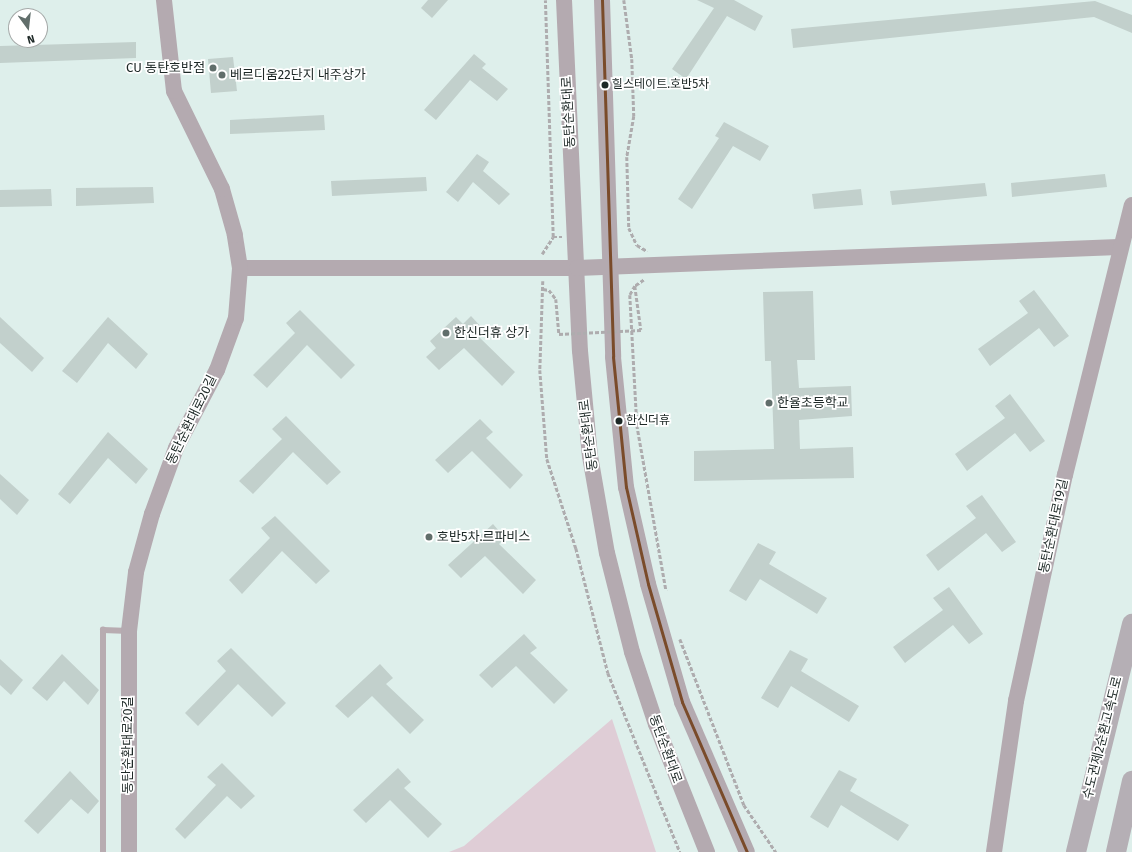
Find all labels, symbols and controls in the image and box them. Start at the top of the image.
north arrow [8,8,48,48]
text: N [26,32,36,46]
place label: CU 동탄호반점 [126,60,205,76]
marker: CU 동탄호반점 [208,63,218,73]
place label: 베르디움22단지 내주상가 [230,67,366,83]
marker: 베르디움22단지 내주상가 [217,70,227,80]
street label: 동탄순환대로 [559,76,579,148]
place label: 힐스테이트.호반5차 [612,78,709,92]
marker: 힐스테이트.호반5차 [600,80,610,90]
place label: 한신더휴 상가 [454,325,529,341]
marker: 한신더휴 상가 [441,328,451,338]
street label: 동탄순환대로20길 [164,373,220,467]
place label: 한율초등학교 [777,395,849,411]
street label: 동탄순환대로 [577,398,601,472]
marker: 한율초등학교 [764,398,774,408]
place label: 한신더휴 [626,414,670,428]
marker: 한신더휴 [614,416,624,426]
street label: 동탄순환대로19길 [1036,477,1072,575]
place label: 호반5차.르파비스 [437,529,530,545]
marker: 호반5차.르파비스 [424,532,434,542]
street label: 수도권제2순환고속도로 [1080,675,1126,801]
street label: 동탄순환대로20길 [120,696,136,794]
street label: 동탄순환대로 [645,713,685,785]

